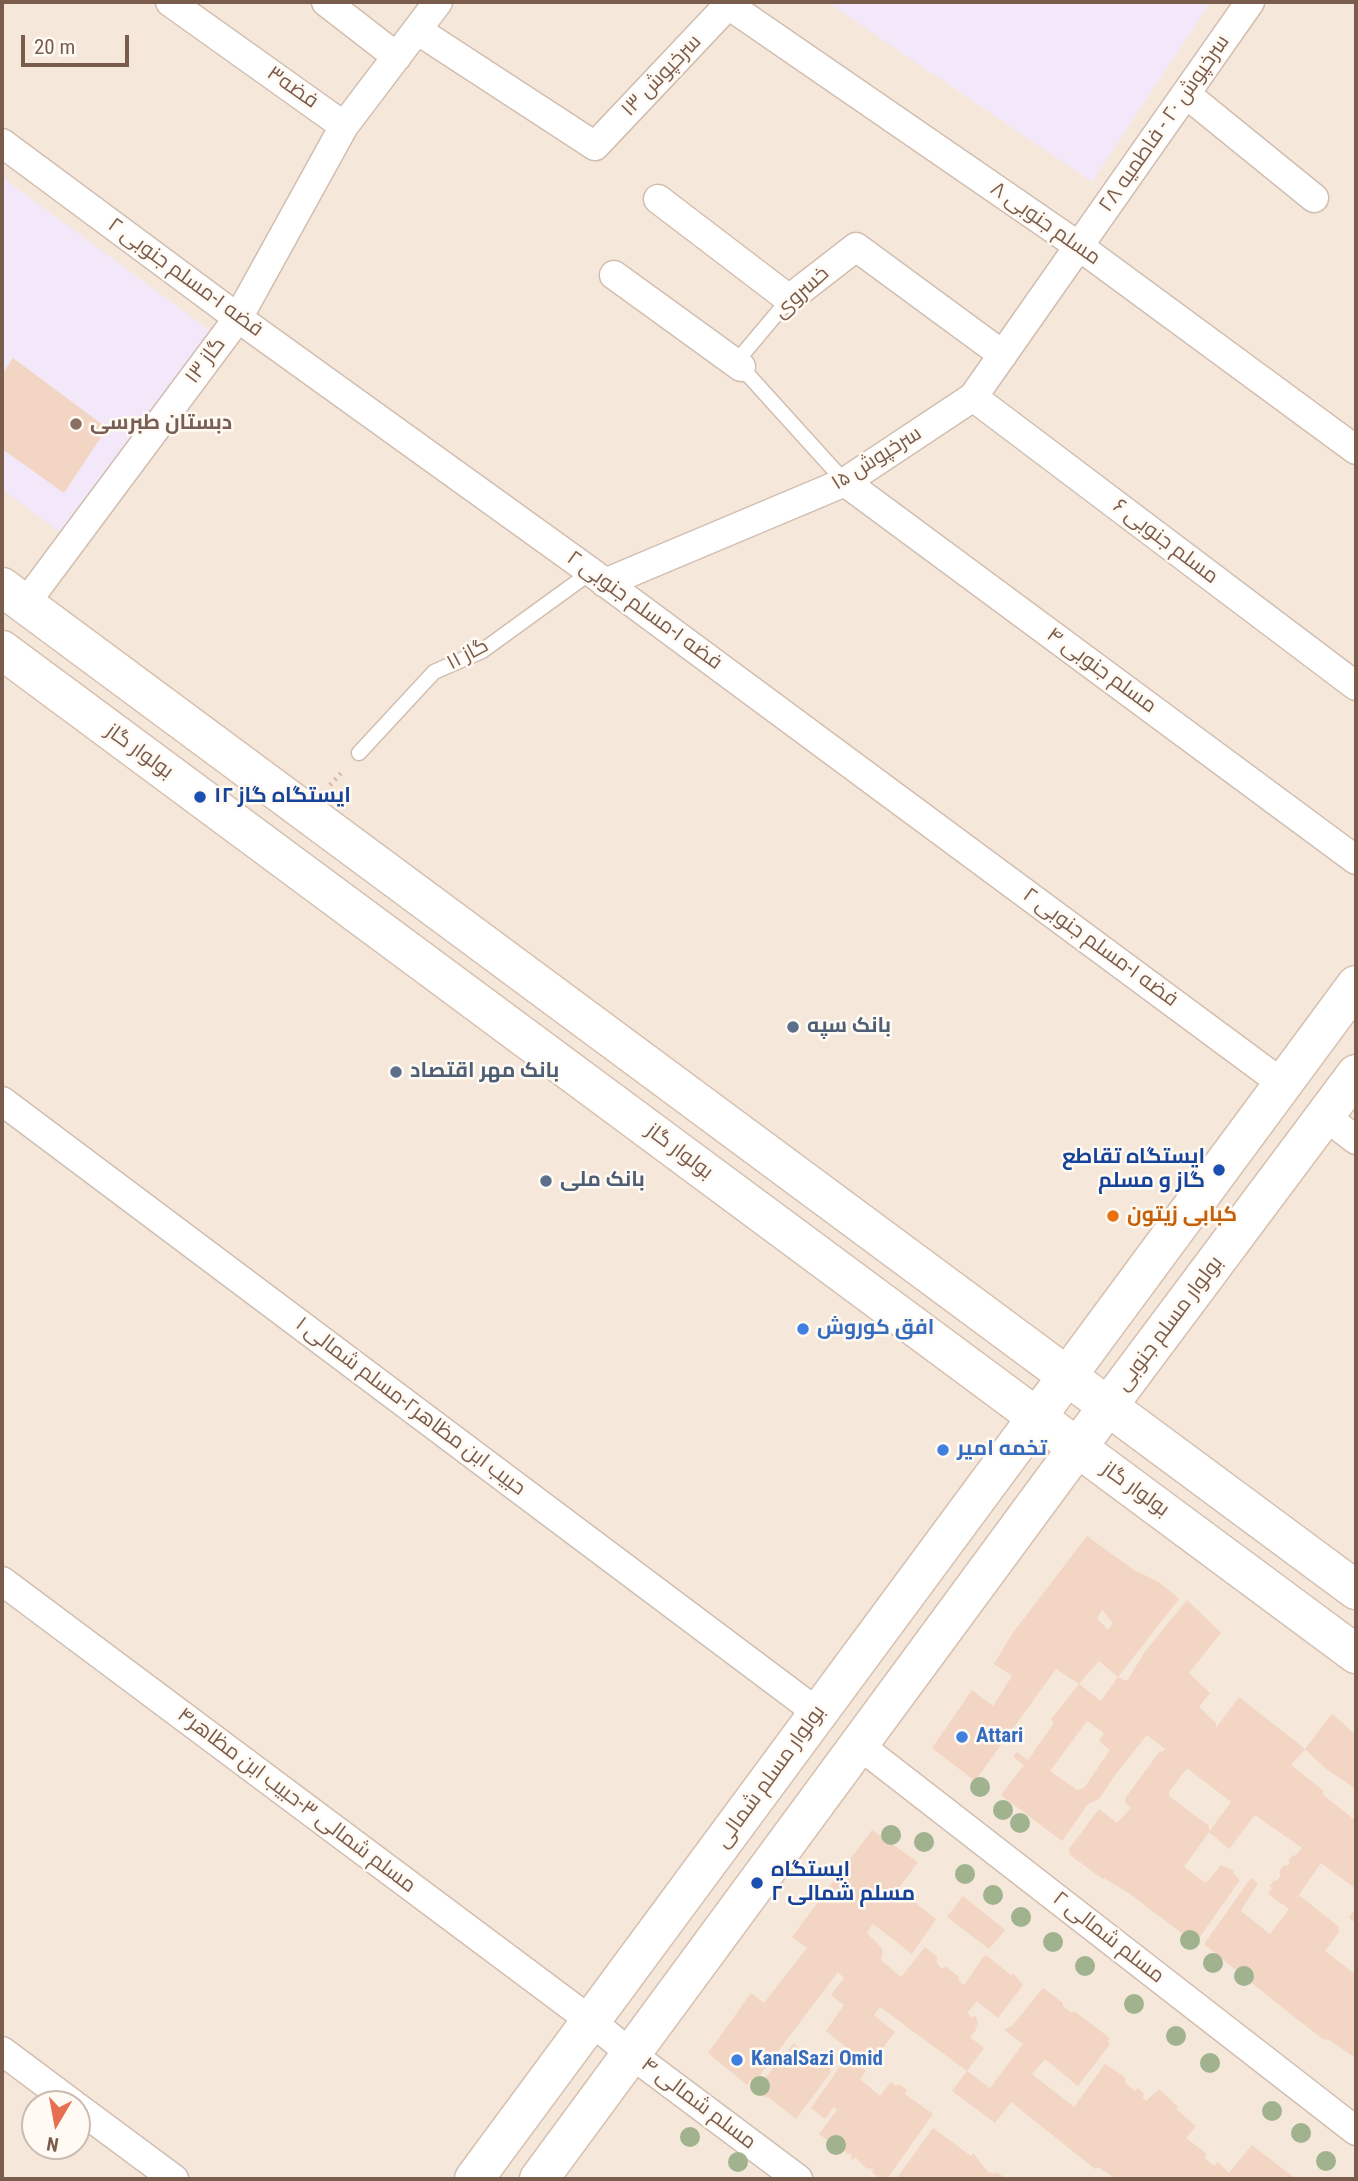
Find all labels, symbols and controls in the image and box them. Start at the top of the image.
scale bar [24,21,133,65]
street label: سرخپوش ۱۳ [617,30,707,122]
street label: سرخپوش ۲۰ - فاطمیه ۲۸ [1094,30,1236,218]
text: 20 m [34,35,75,59]
street label: فضه۳ [261,61,323,115]
street label: مسلم جنوبی ۸ [985,177,1105,271]
street label: فضه ۱-مسلم جنوبی ۲ [102,213,268,343]
street label: خسروی [769,262,835,324]
street label: گاز ۱۳ [180,333,232,389]
place label: دبستان طبرسی [90,411,232,437]
marker: دبستان طبرسی [68,416,84,432]
street label: سرخپوش ۱۵ [827,421,927,497]
street label: مسلم جنوبی ۶ [1107,494,1223,590]
street label: فضه ۱-مسلم جنوبی ۲ [561,546,727,676]
street label: مسلم جنوبی ۴ [1041,623,1161,719]
street label: گاز ۱۱ [443,634,493,676]
street label: بولوار گاز [100,719,178,785]
place label: ایستگاه گاز ۱۲ [214,784,351,810]
marker: ایستگاه گاز ۱۲ [192,789,208,805]
street label: فضه ۱-مسلم جنوبی ۲ [1017,883,1183,1013]
place label: بانک سپه [807,1014,891,1040]
marker: بانک سپه [785,1019,801,1035]
place label: بانک مهر اقتصاد [410,1059,559,1085]
marker: بانک مهر اقتصاد [388,1064,404,1080]
street label: بولوار گاز [640,1119,718,1185]
place label: ایستگاه تقاطع گاز و مسلم [1062,1145,1205,1195]
marker: ایستگاه تقاطع گاز و مسلم [1211,1162,1227,1178]
place label: بانک ملی [560,1168,645,1194]
marker: بانک ملی [538,1173,554,1189]
place label: کبابی زیتون [1127,1203,1237,1229]
marker: کبابی زیتون [1105,1208,1121,1224]
street label: بولوار مسلم جنوبی [1111,1252,1229,1396]
street label: حبیب ابن مظاهر۲-مسلم شمالی ۱ [290,1312,530,1502]
place label: افق کوروش [817,1316,934,1342]
marker: افق کوروش [795,1321,811,1337]
place label: تخمه امیر [957,1437,1047,1463]
marker: تخمه امیر [935,1442,951,1458]
street label: بولوار گاز [1096,1457,1174,1523]
street label: بولوار مسلم شمالی [711,1701,831,1853]
street label: مسلم شمالی ۳-حبیب ابن مظاهر۴ [172,1703,420,1899]
place label: Attari [976,1724,1023,1750]
marker: Attari [954,1729,970,1745]
place label: ایستگاه مسلم شمالی ۲ [771,1858,915,1908]
marker: ایستگاه مسلم شمالی ۲ [749,1875,765,1891]
street label: مسلم شمالی ۲ [1047,1887,1169,1989]
place label: KanalSazi Omid [751,2047,883,2073]
marker: KanalSazi Omid [729,2052,745,2068]
street label: مسلم شمالی ۴ [636,2053,760,2155]
north arrow [21,2090,91,2160]
text: N [45,2132,60,2157]

